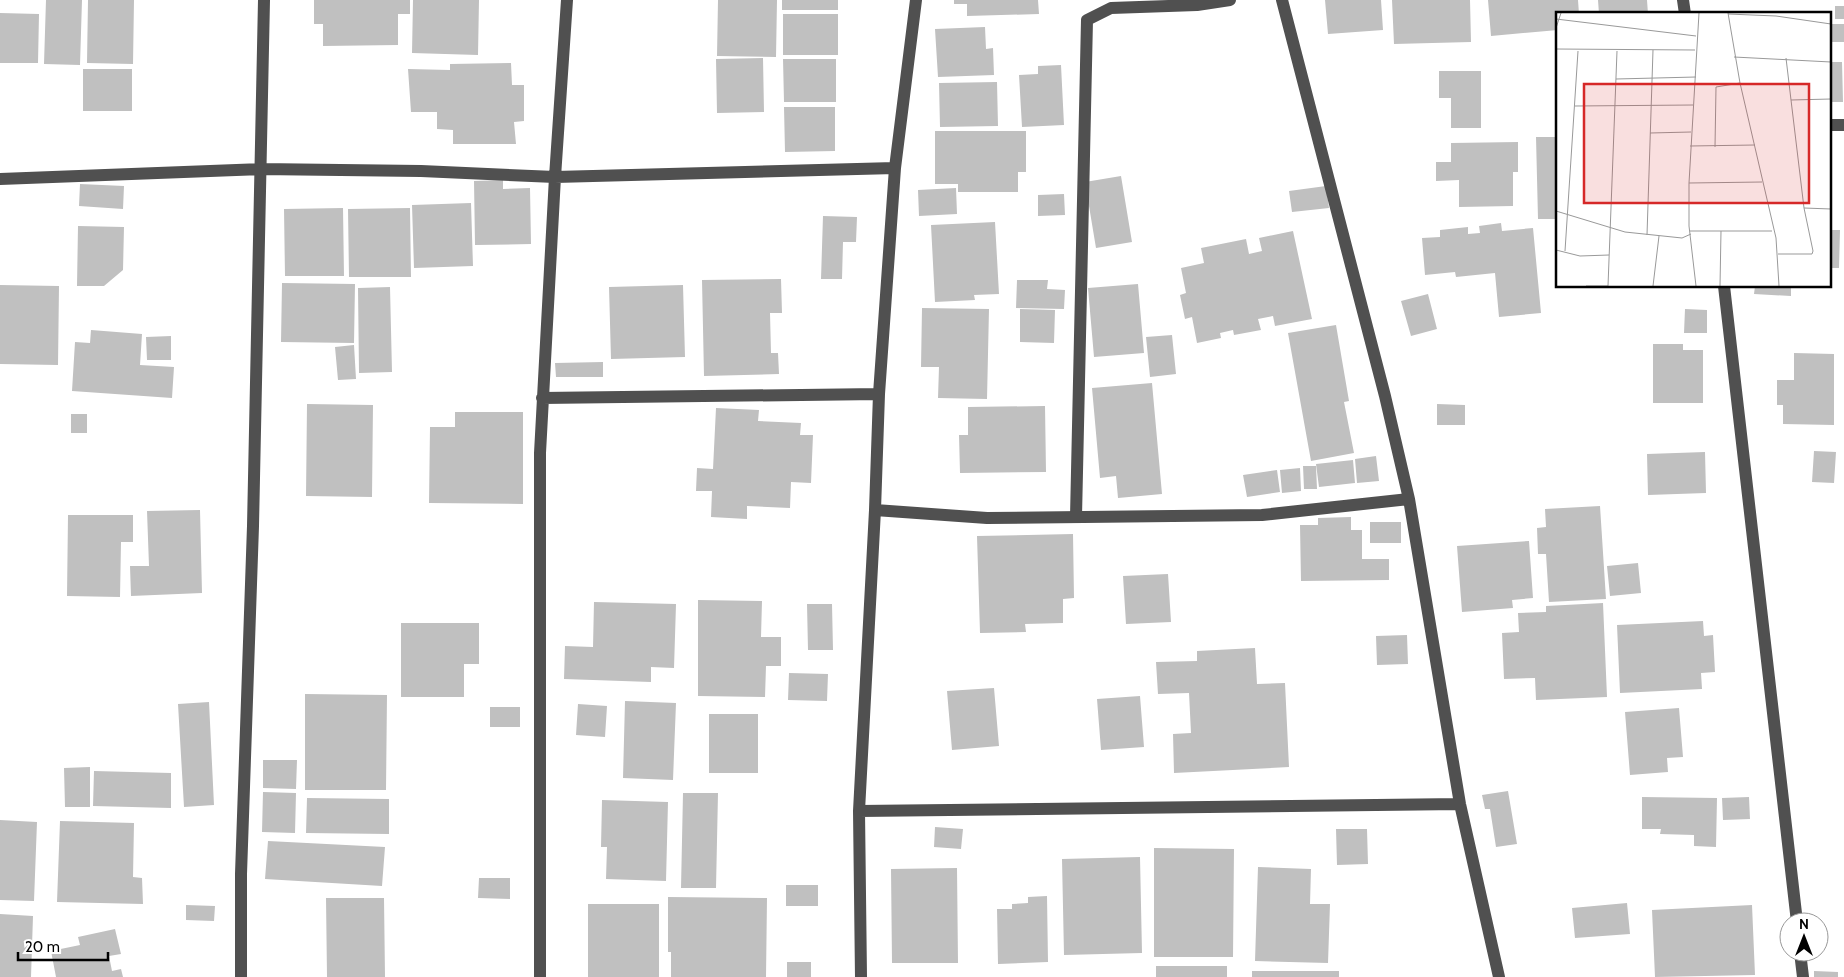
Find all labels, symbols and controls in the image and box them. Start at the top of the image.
inset map [1556,12,1832,288]
north arrow [1779,912,1829,962]
text: N [1799,915,1809,933]
scale bar [18,930,108,962]
text: 20 m [25,938,60,956]

